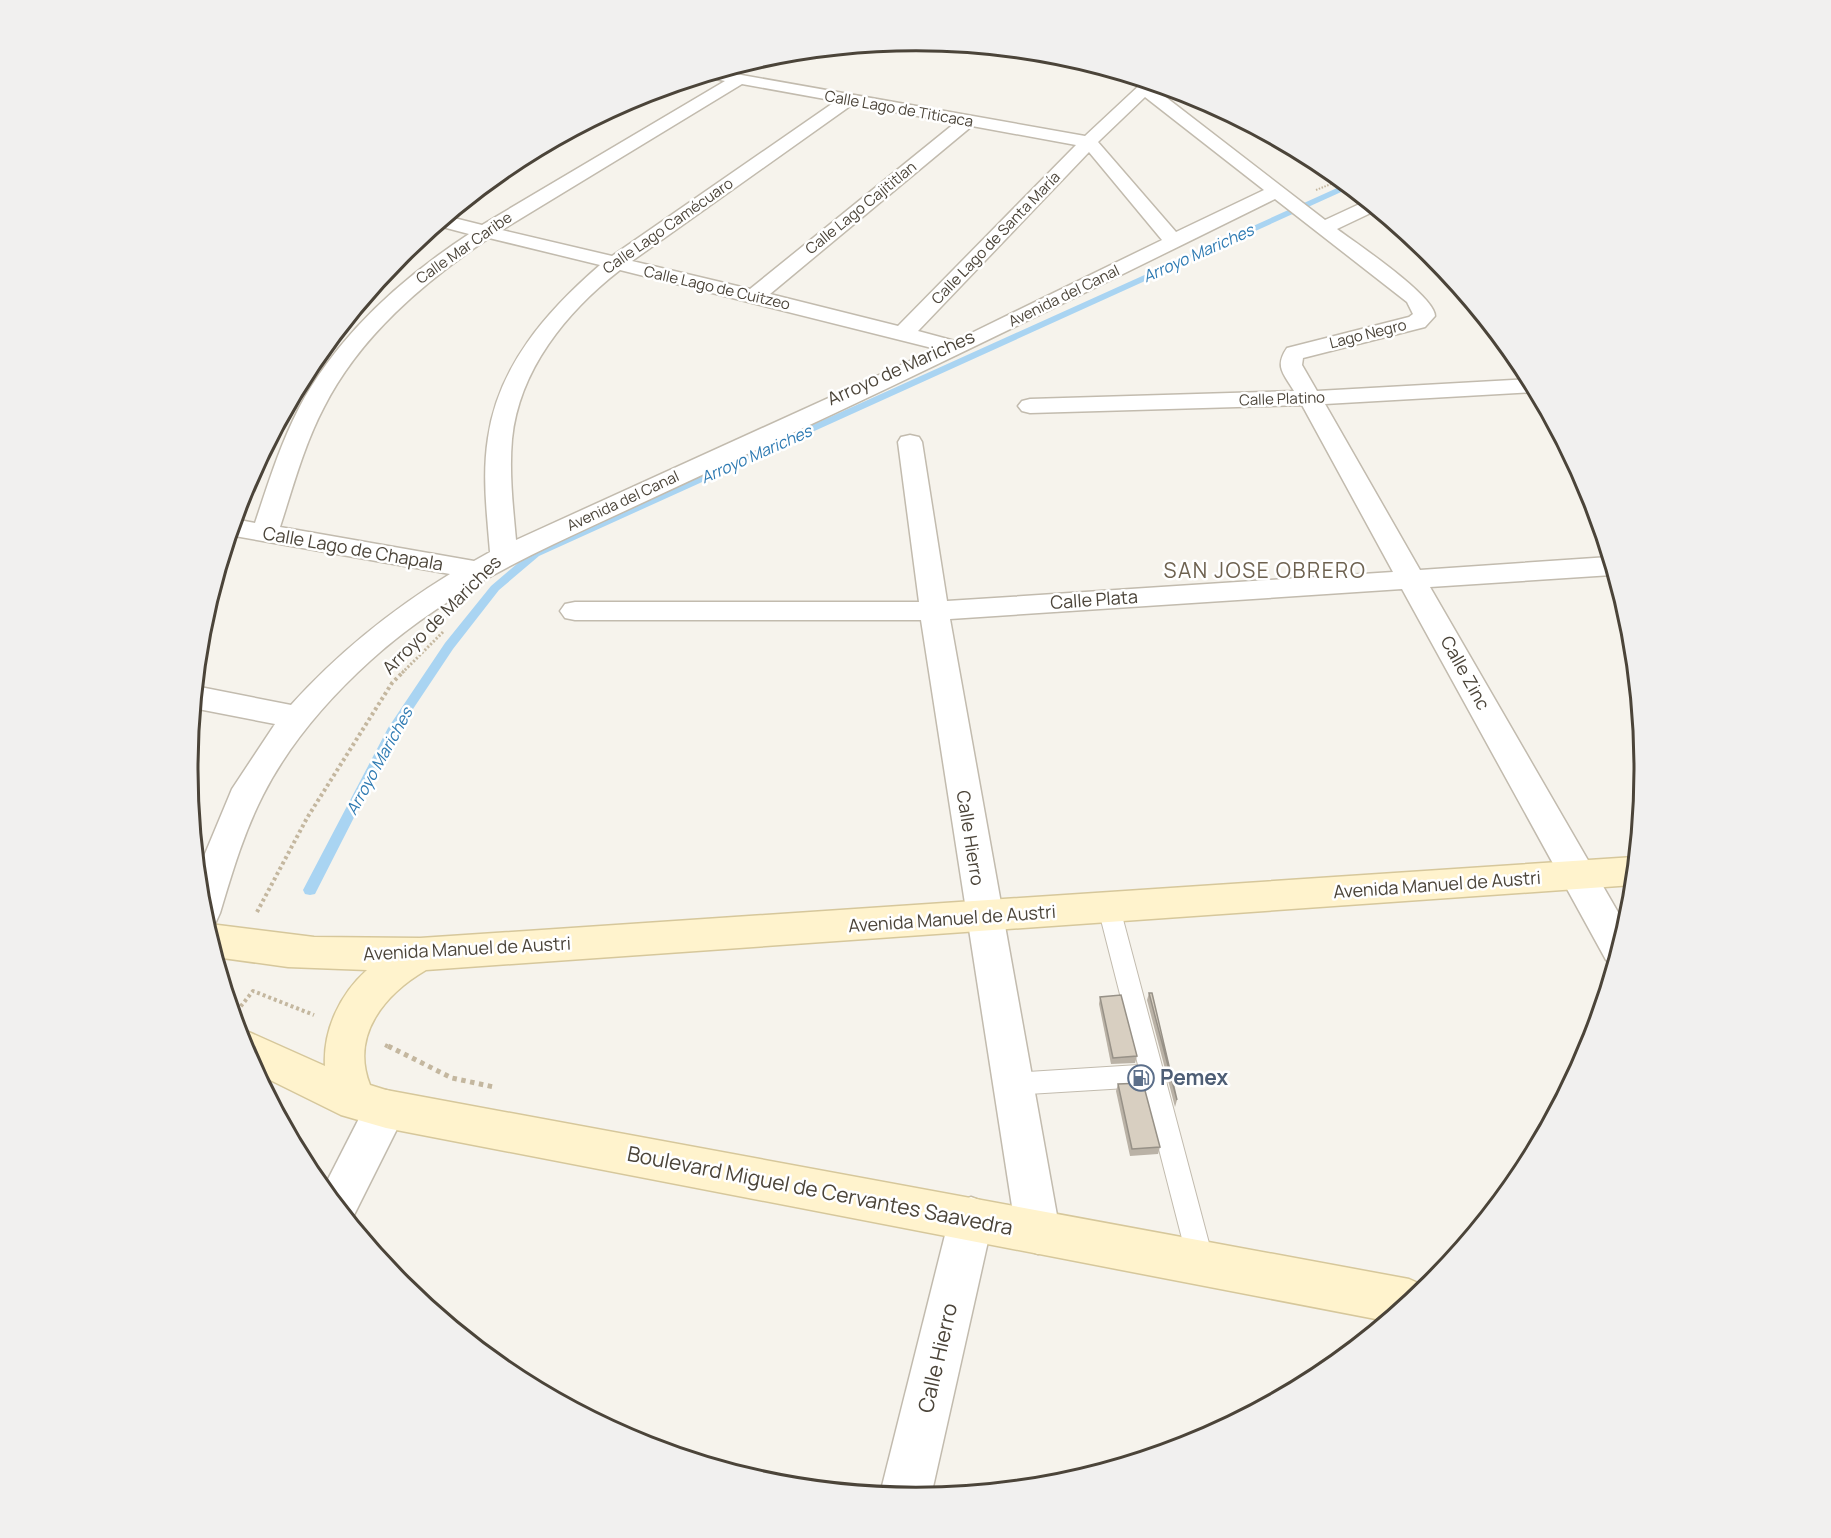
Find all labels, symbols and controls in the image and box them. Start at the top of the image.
street label: Calle Lago de Titicaca [823,85,975,132]
street label: Calle Lago Cajititlan [801,156,921,259]
street label: Calle Lago de Santa María [927,167,1065,309]
street label: Calle Lago Camécuaro [598,173,737,279]
street label: Calle Mar Caribe [411,207,516,289]
water label: Arroyo Mariches [1139,218,1258,287]
street label: Calle Lago de Cuitzeo [642,260,792,315]
street label: Avenida del Canal [1005,260,1123,332]
street label: Lago Negro [1327,314,1409,353]
street label: Arroyo de Mariches [823,324,978,410]
street label: Calle Platino [1239,387,1325,410]
water label: Arroyo Mariches [697,419,816,488]
street label: Avenida del Canal [563,465,682,536]
street label: Calle Lago de Chapala [261,520,445,576]
street label: Arroyo de Mariches [377,550,506,679]
district label: SAN JOSE OBRERO [1163,556,1367,584]
street label: Calle Plata [1049,584,1139,614]
street label: Calle Zinc [1436,631,1496,714]
water label: Arroyo Mariches [340,702,418,819]
street label: Calle Hierro [952,789,990,887]
street label: Avenida Manuel de Austri [1332,865,1541,903]
street label: Avenida Manuel de Austri [847,899,1056,937]
street label: Avenida Manuel de Austri [362,931,571,965]
fuel station icon: Pemex [1126,1063,1156,1093]
place label: Pemex [1160,1063,1228,1091]
street label: Boulevard Miguel de Cervantes Saavedra [625,1139,1015,1241]
street label: Calle Hierro [911,1300,963,1415]

